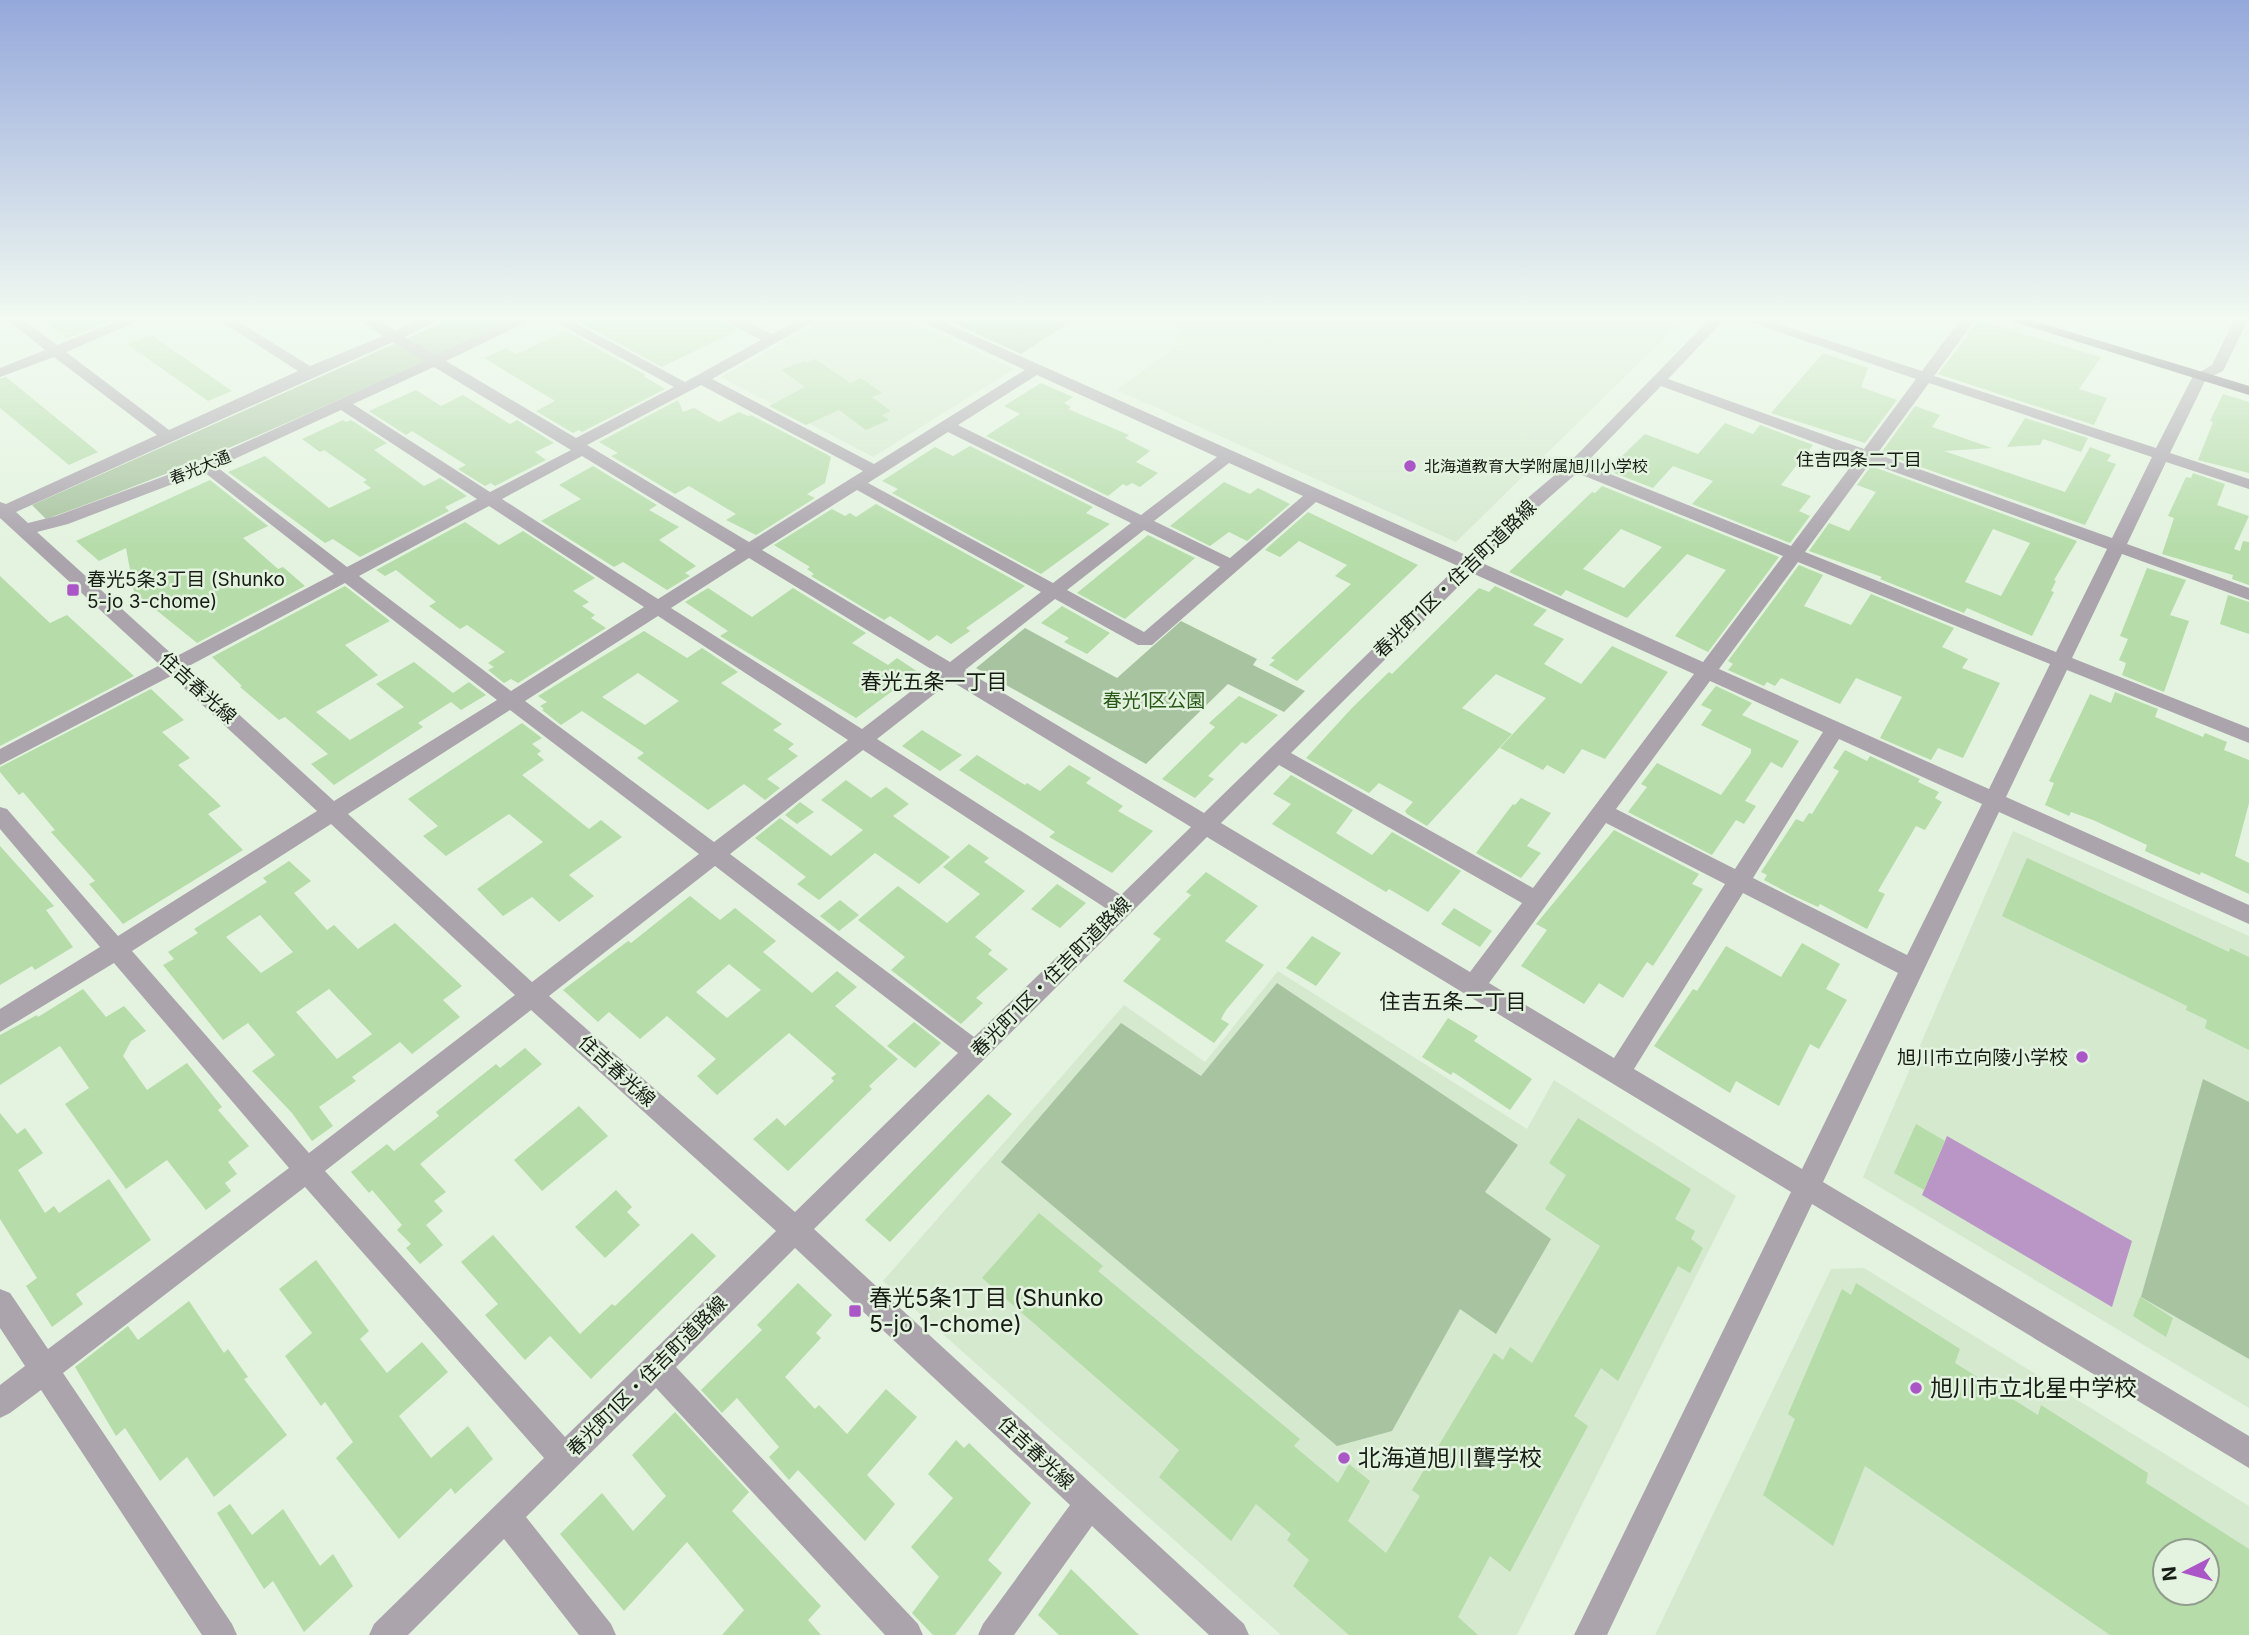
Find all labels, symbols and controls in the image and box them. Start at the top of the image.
street label: 春光大通 [167,446,233,488]
district label: 住吉四条二丁目 [1796,449,1922,470]
place label: 北海道教育大学附属旭川小学校 [1424,456,1648,476]
marker: 北海道教育大学附属旭川小学校 [1402,458,1418,474]
street label: 春光町1区・住吉町道路線 [1369,495,1541,663]
place label: 春光5条3丁目 (Shunko 5-jo 3-chome) [87,568,285,613]
marker: 春光5条3丁目 (Shunko 5-jo 3-chome) [65,582,81,598]
street label: 住吉春光線 [155,648,241,728]
district label: 春光五条一丁目 [861,669,1008,694]
park label: 春光1区公園 [1103,689,1205,712]
street label: 春光町1区・住吉町道路線 [966,892,1136,1062]
district label: 住吉五条二丁目 [1380,989,1527,1014]
street label: 住吉春光線 [574,1031,660,1111]
place label: 旭川市立向陵小学校 [1897,1046,2068,1069]
marker: 旭川市立向陵小学校 [2074,1049,2090,1065]
place label: 春光5条1丁目 (Shunko 5-jo 1-chome) [869,1284,1104,1338]
street label: 春光町1区・住吉町道路線 [562,1291,732,1461]
marker: 春光5条1丁目 (Shunko 5-jo 1-chome) [847,1303,863,1319]
place label: 旭川市立北星中学校 [1930,1374,2137,1402]
marker: 旭川市立北星中学校 [1908,1380,1924,1396]
street label: 住吉春光線 [993,1412,1079,1494]
place label: 北海道旭川聾学校 [1358,1444,1542,1472]
marker: 北海道旭川聾学校 [1336,1450,1352,1466]
north arrow [2151,1537,2221,1607]
text: N [2157,1565,2182,1582]

